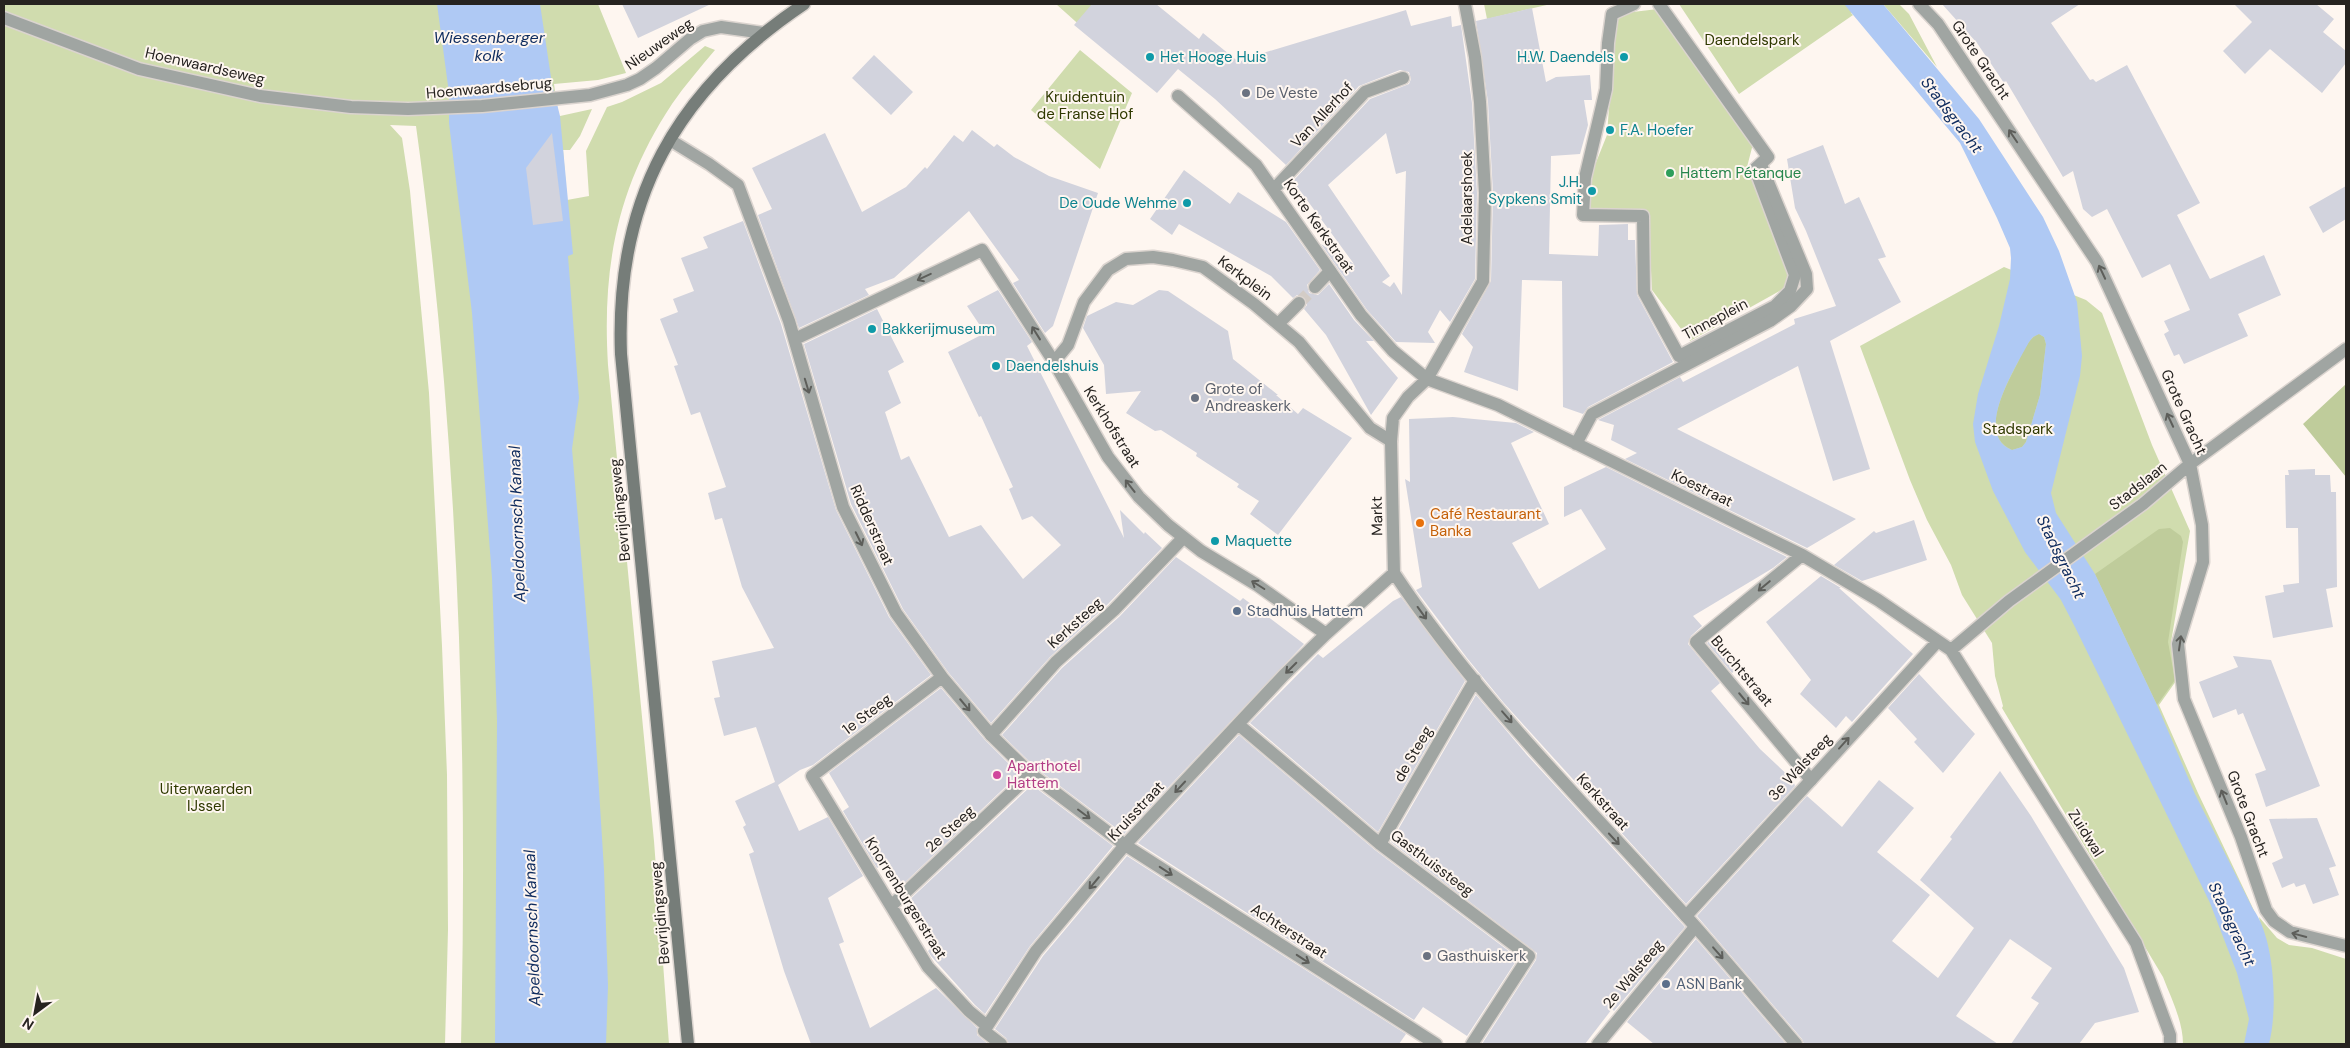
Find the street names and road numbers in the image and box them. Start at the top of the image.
street label: Nieuweweg [621,13,697,75]
street label: Grote Gracht [1947,16,2015,104]
street label: Hoenwaardseweg [143,43,267,89]
street label: Hoenwaardsebrug [425,73,553,103]
street label: Van Allerhof [1286,78,1358,152]
street label: Adelaarshoek [1457,151,1477,245]
street label: Korte Kerkstraat [1279,175,1359,277]
street label: Kerkplein [1214,251,1276,305]
street label: Tinneplein [1679,293,1751,345]
street label: Grote Gracht [2156,366,2212,458]
street label: Kerkhofstraat [1079,382,1145,472]
street label: Stadslaan [2105,457,2171,515]
street label: Bevrijdingsweg [605,458,635,562]
street label: Koestraat [1668,464,1736,512]
street label: Ridderstraat [845,482,899,568]
street label: Markt [1367,496,1387,536]
street label: Kerksteeg [1043,593,1107,653]
street label: Burchtstraat [1706,631,1778,711]
street label: 1e Steeg [838,689,896,739]
street label: de Steeg [1389,722,1437,786]
street label: 3e Walsteeg [1764,729,1836,805]
street label: Grote Gracht [2222,768,2274,860]
street label: Kerkstraat [1572,769,1634,835]
street label: Kruisstraat [1103,777,1169,845]
street label: 2e Steeg [921,801,979,857]
street label: Zuidwal [2064,805,2108,861]
street label: Gasthuissteeg [1386,825,1478,901]
street label: Knorrenburgerstraat [860,833,952,963]
street label: Bevrijdingsweg [646,861,674,965]
street label: Achterstraat [1247,899,1331,963]
street label: 2e Walsteeg [1598,935,1668,1013]

